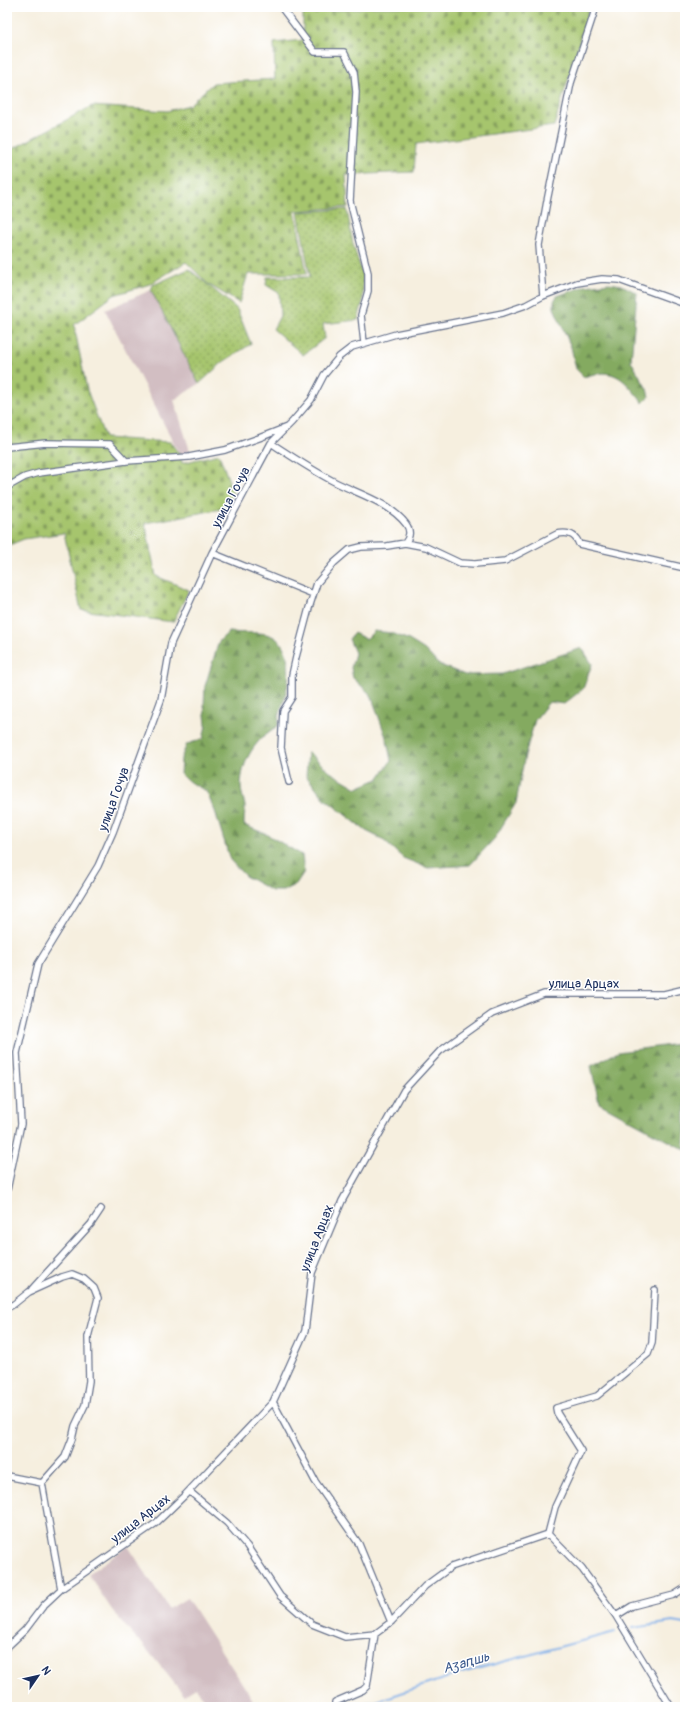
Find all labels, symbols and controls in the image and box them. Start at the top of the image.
street label: улица Гочуа [208,464,254,531]
street label: улица Гочуа [95,765,133,834]
street label: улица Арцах [548,976,619,992]
street label: улица Арцах [296,1203,337,1275]
street label: улица Арцах [107,1491,173,1547]
water label: Аӡаԥшь [441,1648,492,1677]
north arrow [18,1656,58,1696]
text: N [38,1664,54,1678]

